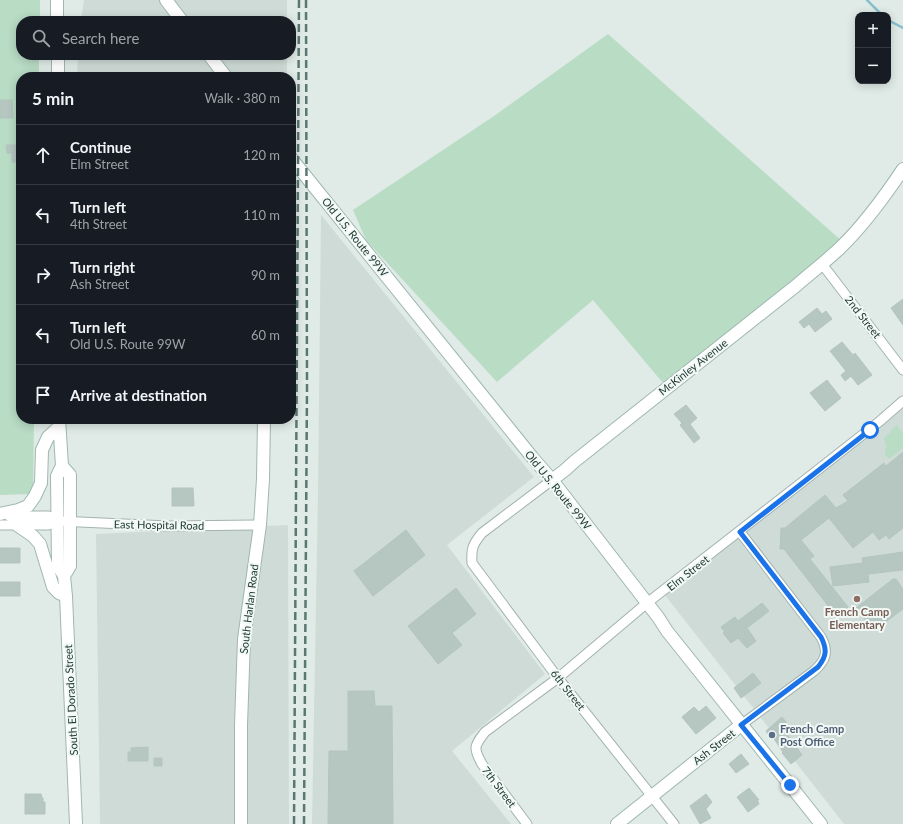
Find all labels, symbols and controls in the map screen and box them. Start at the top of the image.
map controls [855,12,891,84]
button: + [855,12,891,48]
search box [16,16,296,60]
icon: search [30,27,52,49]
text: Search here [62,29,139,47]
button: − [855,48,891,84]
text: 5 min [32,88,74,109]
text: Walk · 380 m [204,90,280,106]
text: Continue [70,138,131,156]
icon: ahead [32,144,54,166]
text: 120 m [243,147,280,163]
text: Elm Street [70,156,129,172]
street label: Old U.S. Route 99W [320,195,392,279]
text: Turn left [70,198,126,216]
icon: left [32,204,54,226]
text: 110 m [243,207,280,223]
text: 4th Street [70,216,127,232]
text: Turn right [70,258,135,276]
icon: right [32,264,54,286]
text: 90 m [251,267,280,283]
text: Ash Street [70,276,129,292]
street label: 2nd Street [843,293,884,341]
text: Turn left [70,318,126,336]
icon: left [32,324,54,346]
text: 60 m [251,327,280,343]
text: Old U.S. Route 99W [70,336,185,352]
street label: McKinley Avenue [656,336,730,398]
icon: arrive [32,384,54,406]
text: Arrive at destination [70,386,207,404]
route start [861,421,879,439]
street label: Old U.S. Route 99W [523,448,595,532]
street label: East Hospital Road [114,517,204,532]
street label: Elm Street [664,552,711,593]
street label: South Harlan Road [237,563,260,655]
marker: French Camp Elementary [852,594,862,604]
place label: French Camp Elementary [825,605,889,631]
street label: South El Dorado Street [61,644,80,756]
street label: 6th Street [548,667,588,713]
place label: French Camp Post Office [780,722,844,748]
street label: Ash Street [690,726,737,767]
marker: French Camp Post Office [767,730,777,740]
street label: 7th Street [480,764,519,810]
route end [781,776,799,794]

